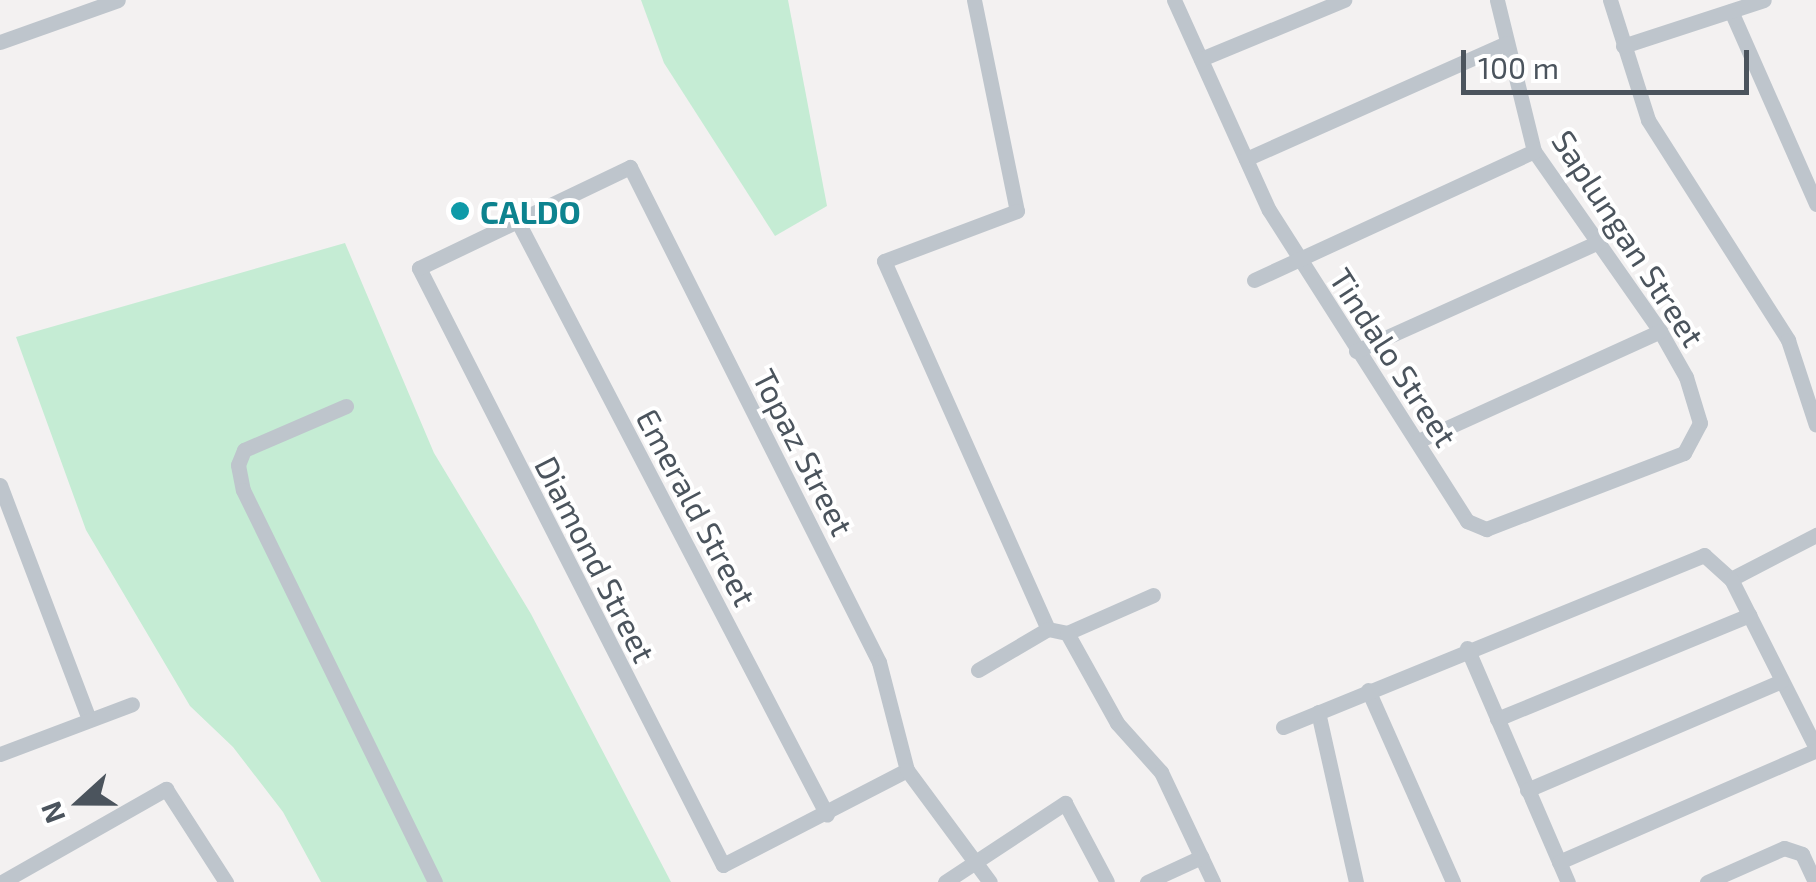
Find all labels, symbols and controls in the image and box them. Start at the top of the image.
scale bar [1466,30,1754,92]
text: 100 m [1478,49,1559,85]
street label: Saplungan Street [1545,123,1713,353]
place label: CALDO [480,192,581,230]
marker: CALDO [449,200,471,222]
street label: Tindalo Street [1322,261,1466,453]
street label: Topaz Street [746,362,862,542]
street label: Emerald Street [629,402,765,612]
street label: Diamond Street [528,450,664,668]
north arrow [30,752,130,852]
text: N [32,797,71,828]

